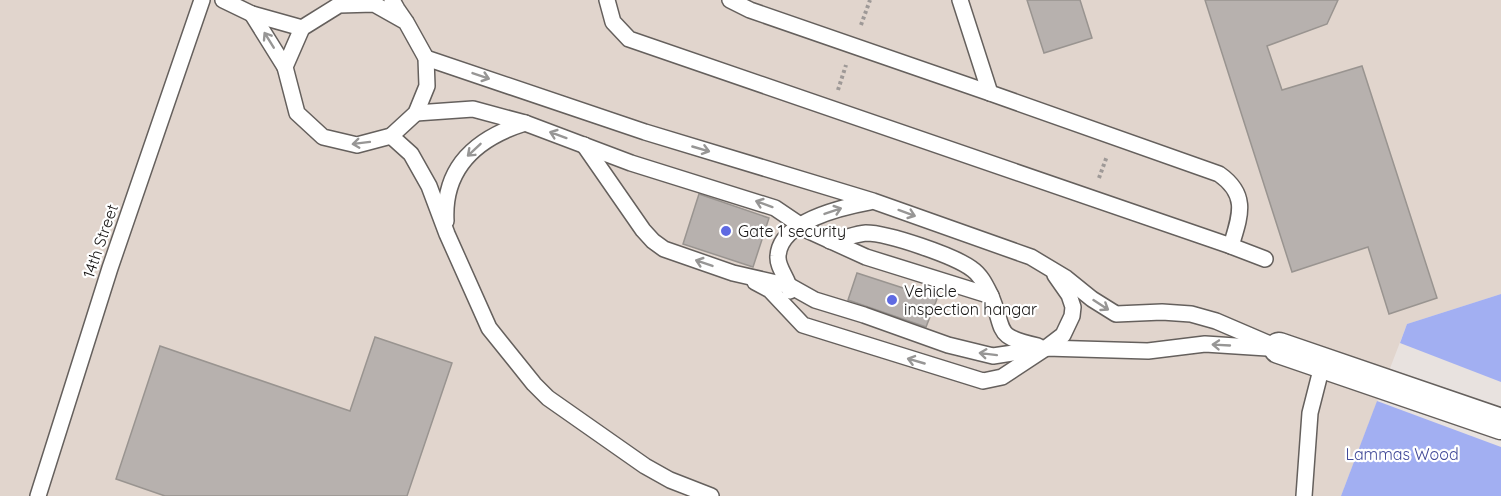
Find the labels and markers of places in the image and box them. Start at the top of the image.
place label: Gate 1 security [738,221,846,241]
marker: Gate 1 security [719,224,733,238]
place label: Vehicle inspection hangar [904,281,1037,319]
marker: Vehicle inspection hangar [885,293,899,307]

